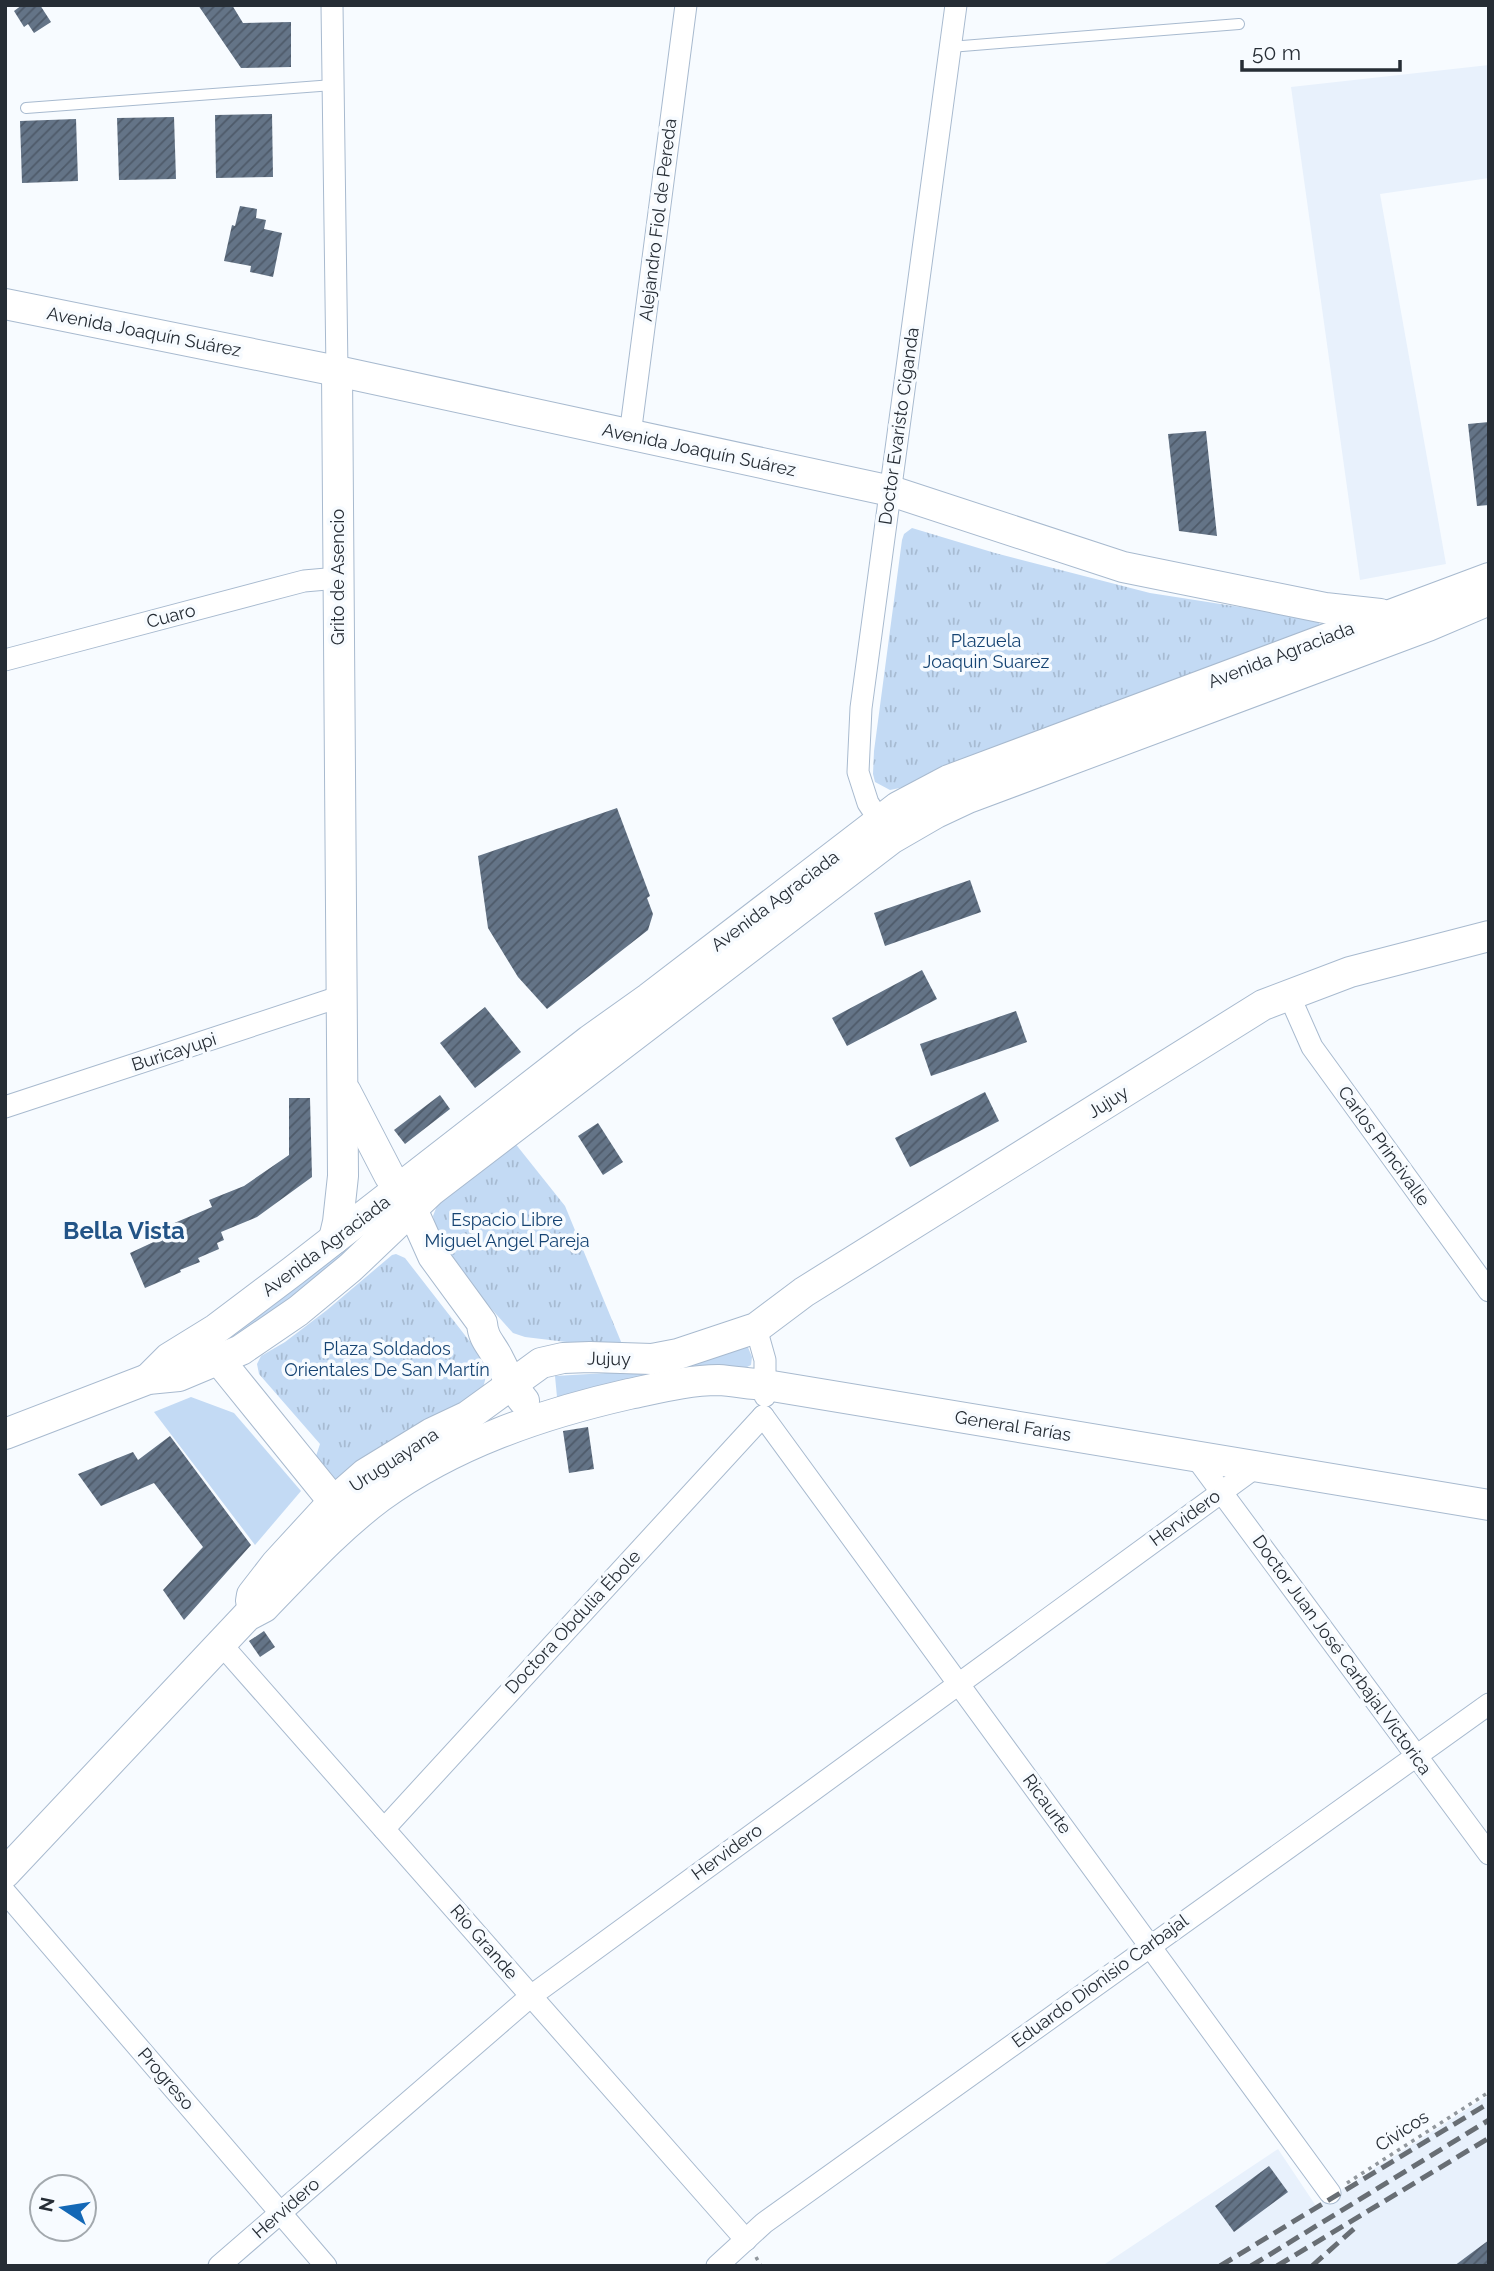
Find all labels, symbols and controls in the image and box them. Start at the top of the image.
scale bar [1242,28,1400,72]
text: 50 m [1252,40,1301,65]
street label: Alejandro Fiol de Pereda [635,117,680,323]
street label: Avenida Joaquín Suárez [45,302,243,361]
street label: Doctor Evaristo Ciganda [874,326,923,526]
street label: Avenida Joaquín Suárez [600,419,798,480]
street label: Grito de Asencio [327,509,348,645]
street label: Cuaro [144,599,198,632]
street label: Avenida Agraciada [1205,617,1357,692]
park label: Plazuela Joaquin Suarez [923,630,1049,672]
street label: Avenida Agraciada [707,846,843,956]
street label: Buricayupi [129,1028,219,1075]
street label: Jujuy [1084,1081,1132,1122]
street label: Carlos Princivalle [1334,1082,1435,1210]
street label: Avenida Agraciada [258,1191,394,1301]
park label: Espacio Libre Miguel Angel Pareja [424,1209,590,1251]
district label: Bella Vista [63,1216,185,1245]
park label: Plaza Soldados Orientales De San Martín [284,1338,490,1380]
street label: Jujuy [587,1348,631,1369]
street label: General Farías [953,1406,1073,1445]
street label: Uruguayana [345,1423,442,1496]
street label: Hervidero [1145,1485,1224,1550]
street label: Doctor Juan José Carbajal Victorica [1248,1531,1436,1779]
street label: Doctora Obdulia Ébole [500,1544,645,1698]
street label: Ricaurte [1019,1770,1076,1838]
street label: Hervidero [687,1819,766,1884]
street label: Río Grande [446,1900,523,1984]
street label: Eduardo Dionisio Carbajal [1007,1909,1192,2052]
street label: Progreso [134,2043,199,2114]
street label: Cívicos [1371,2106,1432,2155]
north arrow [28,2173,98,2243]
street label: Hervidero [248,2173,324,2242]
text: N [34,2195,59,2214]

